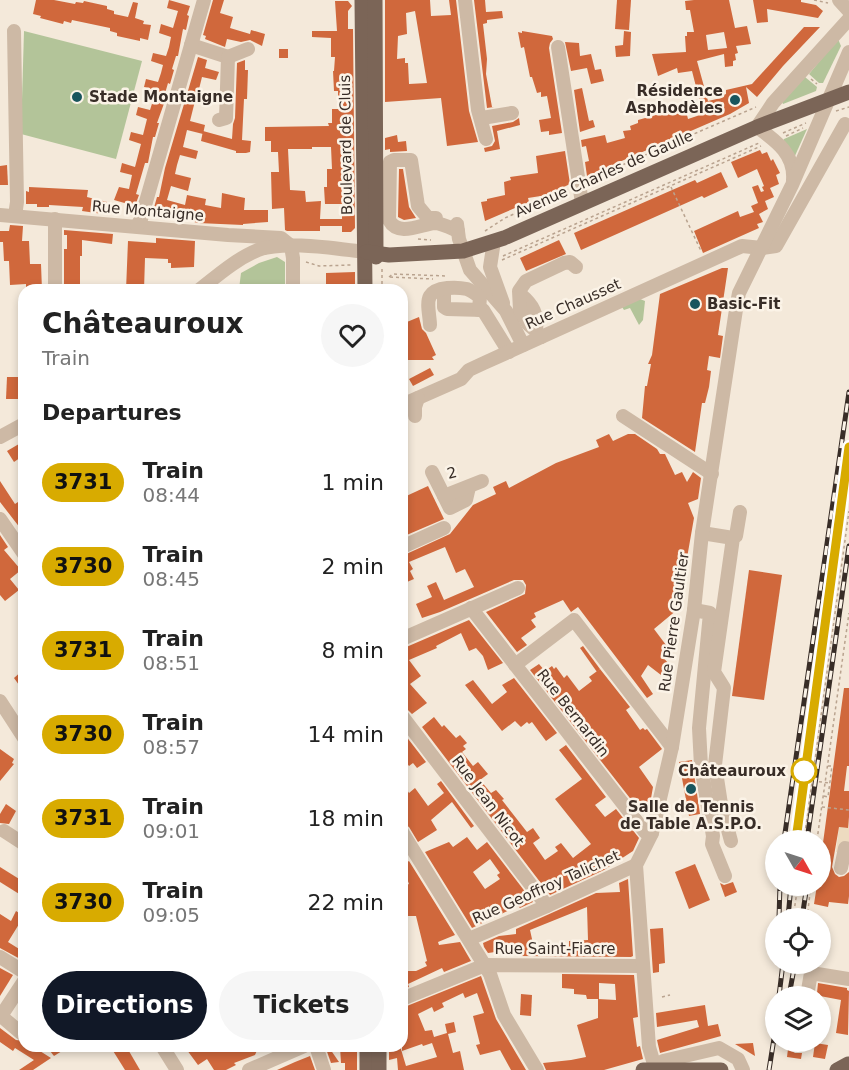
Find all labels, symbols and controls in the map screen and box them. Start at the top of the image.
street label: Boulevard de Cluis [336,75,356,215]
place label: Résidence Asphodèles [626,82,723,117]
place label: Stade Montaigne [89,88,233,106]
marker: Stade Montaigne [70,90,84,104]
marker: Résidence Asphodèles [728,93,742,107]
street label: Avenue Charles de Gaulle [512,126,696,222]
street label: Rue Montaigne [91,197,205,225]
street label: Rue Chausset [522,275,624,333]
place label: Basic-Fit [707,295,780,313]
marker: Basic-Fit [688,297,702,311]
button: heart [321,304,384,367]
text: Châteauroux [42,307,244,340]
text: Train [42,346,90,370]
text: Departures [42,400,182,425]
text: Train [142,458,204,483]
street label: 2 [445,463,459,483]
text: 3731 [54,470,112,494]
text: 1 min [322,470,384,495]
text: 08:44 [142,483,200,507]
text: Train [142,542,204,567]
street label: Rue Pierre Gaultier [655,550,693,693]
text: 3730 [54,554,112,578]
text: 2 min [322,554,384,579]
text: 08:45 [142,567,200,591]
text: Train [142,626,204,651]
text: 3731 [54,638,112,662]
text: 8 min [322,638,384,663]
text: 08:51 [142,651,200,675]
street label: Rue Bernardin [533,666,613,760]
text: Train [142,710,204,735]
text: 3730 [54,722,112,746]
text: 14 min [308,722,384,747]
text: 08:57 [142,735,200,759]
street label: Rue Jean Nicot [448,752,528,850]
marker: Châteauroux [791,758,817,784]
place label: Châteauroux [678,762,786,780]
marker: Salle de Tennis de Table A.S.P.O. [684,782,698,796]
text: Train [142,794,204,819]
place label: Salle de Tennis de Table A.S.P.O. [620,798,762,833]
text: 3731 [54,806,112,830]
text: 18 min [308,806,384,831]
text: 09:01 [142,819,200,843]
north arrow [765,830,831,896]
map controls [765,830,831,1052]
street label: Rue Geoffroy Talichet [470,846,623,928]
text: Train [142,878,204,903]
text: 3730 [54,890,112,914]
text: 22 min [308,890,384,915]
text: 09:05 [142,903,200,927]
button: locate [765,908,831,974]
street label: Rue Saint-Fiacre [494,940,616,958]
button: Directions [42,971,207,1040]
button: Tickets [219,971,384,1040]
button: layers [765,986,831,1052]

